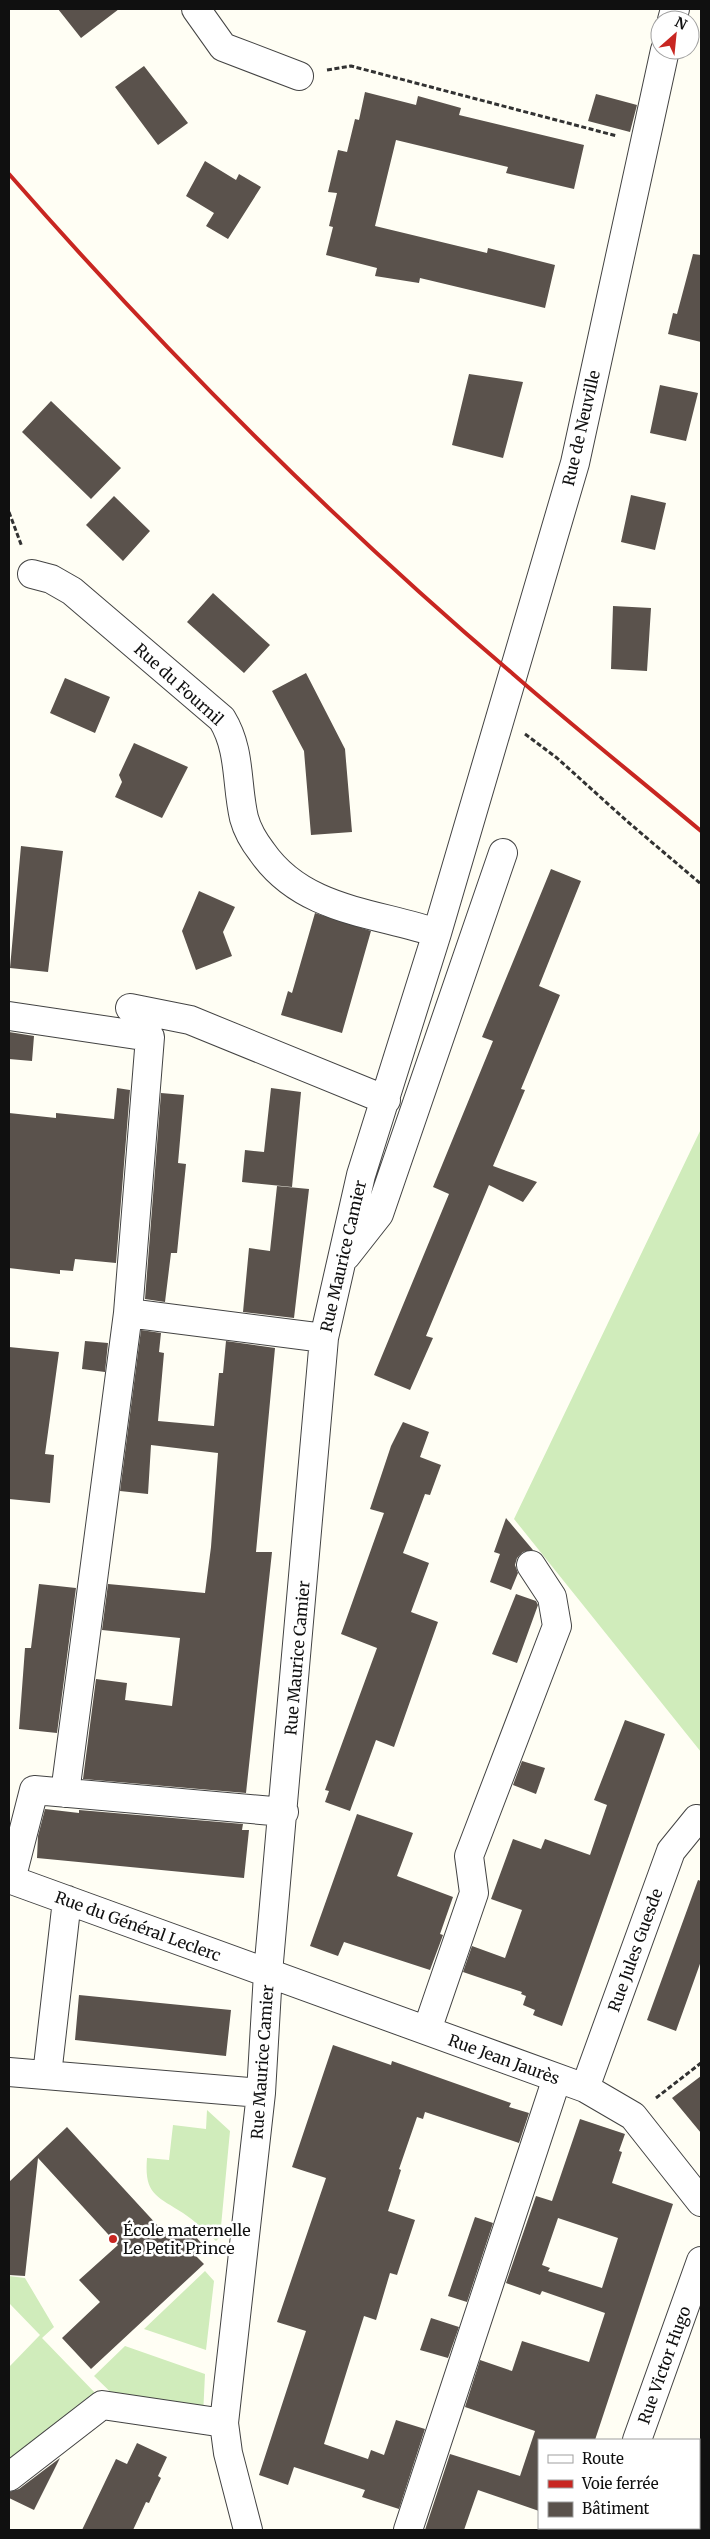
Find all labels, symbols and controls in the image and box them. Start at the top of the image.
north arrow [650,10,700,60]
text: N [672,13,690,34]
street label: Rue de Neuville [558,368,604,488]
street label: Rue du Fournil [130,639,228,729]
street label: Rue Maurice Camier [316,1178,370,1334]
street label: Rue Maurice Camier [280,1580,314,1736]
street label: Rue Jules Guesde [603,1886,667,2014]
street label: Rue du Général Leclerc [52,1887,224,1965]
street label: Rue Maurice Camier [247,1984,277,2140]
street label: Rue Jean Jaurès [446,2030,562,2088]
place label: École maternelle Le Petit Prince [123,2220,251,2258]
marker: École maternelle Le Petit Prince [107,2233,119,2245]
street label: Rue Victor Hugo [633,2303,695,2427]
legend [538,2439,700,2529]
text: Route [582,2449,624,2468]
text: Voie ferrée [581,2474,659,2493]
text: Bâtiment [582,2499,650,2518]

